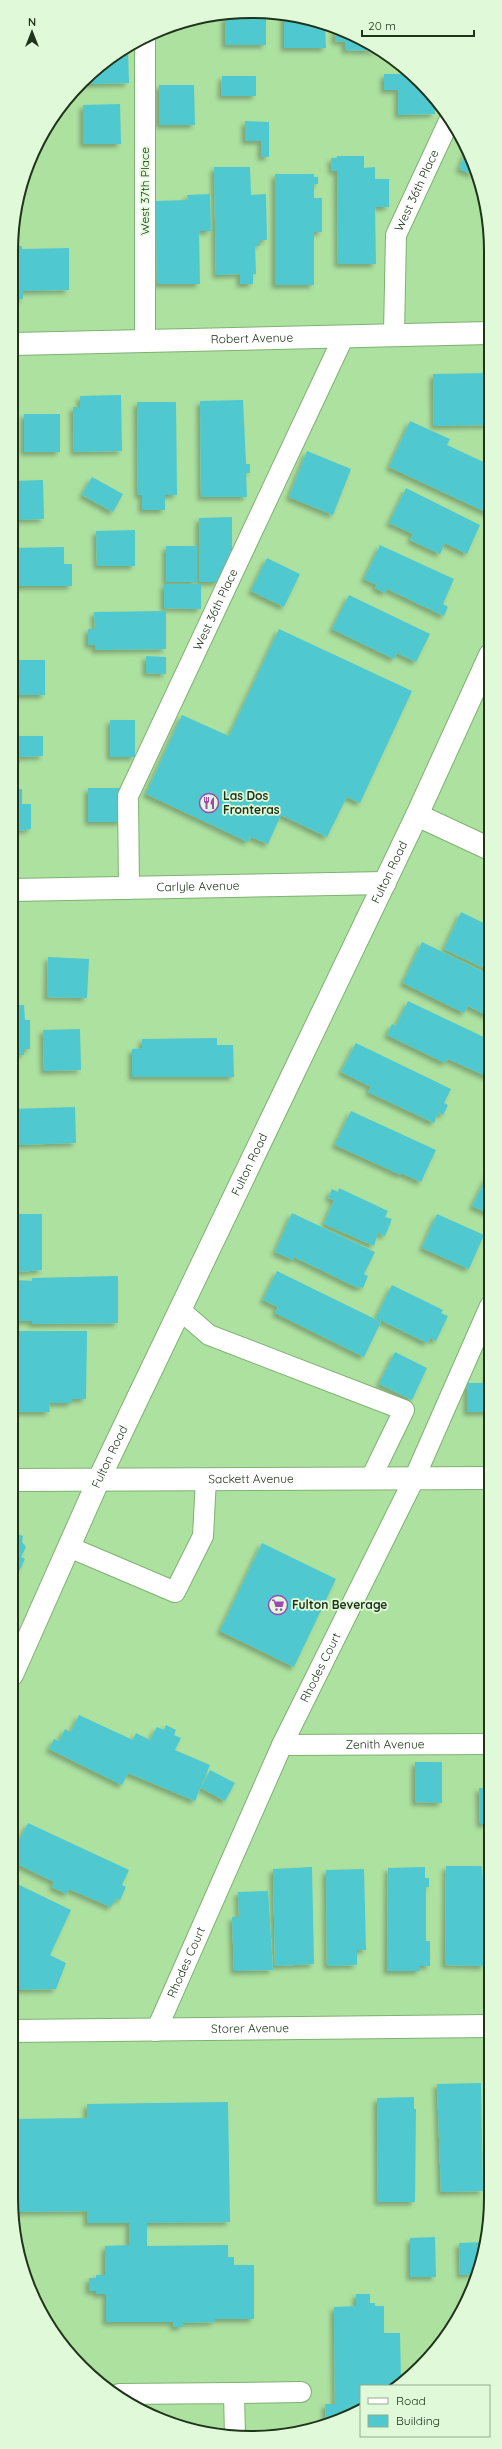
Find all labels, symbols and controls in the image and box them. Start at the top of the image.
north arrow [12,12,52,52]
scale bar [362,12,474,38]
text: N [28,15,36,29]
text: 20 m [368,18,396,33]
street label: West 37th Place [137,147,152,235]
street label: West 36th Place [391,147,442,234]
street label: Robert Avenue [211,330,293,346]
street label: West 36th Place [190,566,241,652]
place label: Las Dos Fronteras [223,788,280,817]
restaurant icon: Las Dos Fronteras [198,792,220,814]
street label: Fulton Road [368,839,410,906]
street label: Carlyle Avenue [156,878,240,894]
street label: Fulton Road [228,1131,270,1198]
street label: Fulton Road [88,1423,130,1490]
street label: Sackett Avenue [208,1471,294,1486]
supermarket icon: Fulton Beverage [267,1594,289,1616]
place label: Fulton Beverage [292,1597,387,1612]
street label: Rhodes Court [296,1630,344,1705]
street label: Zenith Avenue [345,1736,425,1752]
street label: Rhodes Court [164,1924,208,2000]
street label: Storer Avenue [211,2020,289,2036]
legend [360,2385,490,2437]
text: Road [396,2393,426,2408]
text: Building [396,2413,440,2428]

